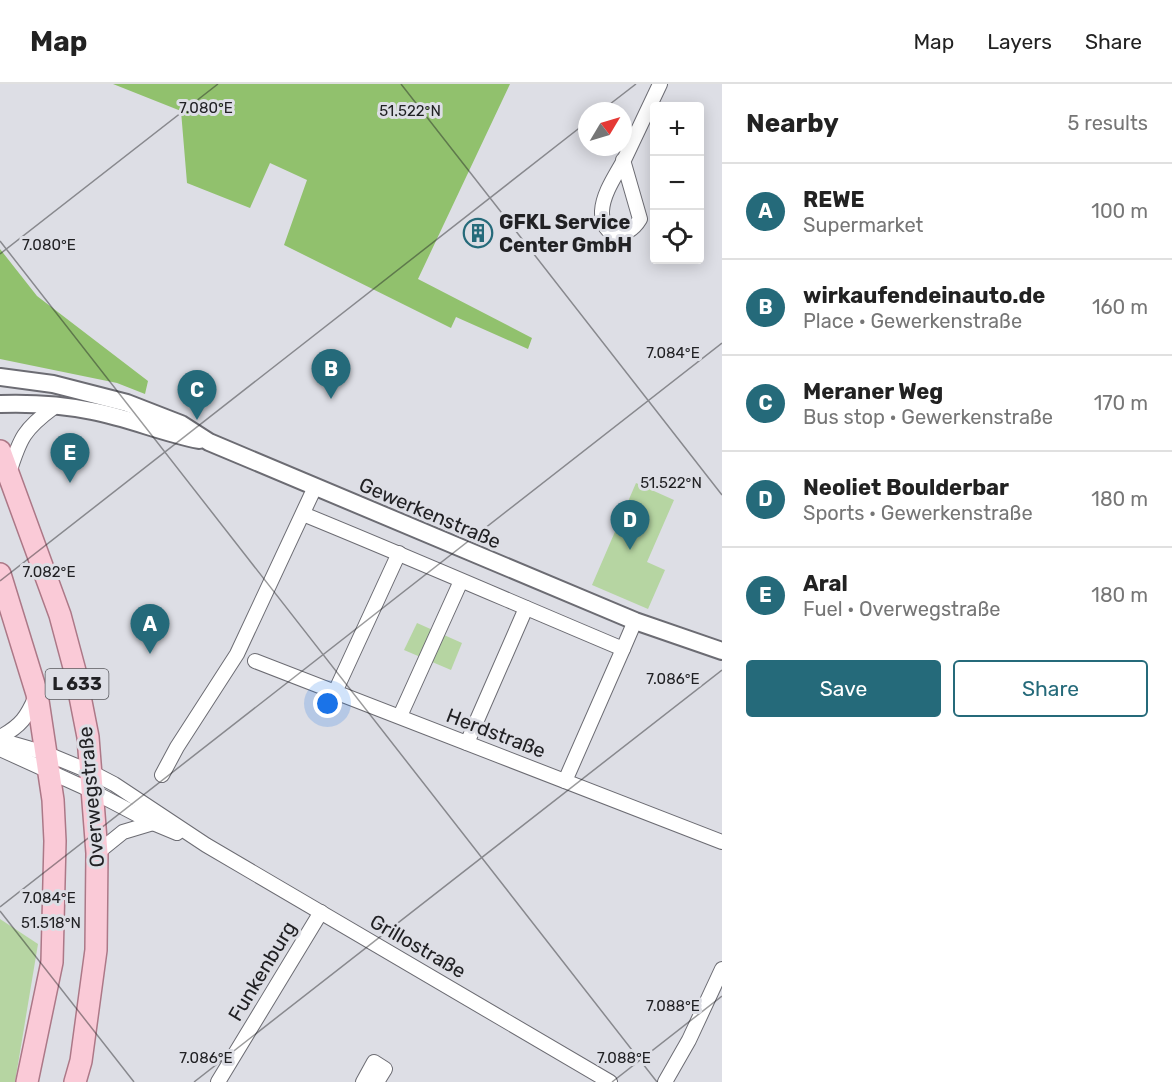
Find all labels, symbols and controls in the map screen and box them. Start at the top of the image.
text: Map [30,25,87,58]
text: Map [913,29,954,54]
text: Layers [987,29,1052,54]
text: Share [1085,29,1142,54]
text: 7.080°E [179,99,233,117]
text: 51.522°N [379,102,441,120]
north arrow [578,102,632,156]
map controls [650,102,704,264]
button: + [650,102,704,156]
text: Nearby [746,108,839,139]
text: 5 results [1067,111,1148,135]
button: − [650,156,704,210]
text: REWE [803,186,865,213]
text: A [758,199,773,223]
text: 100 m [1091,199,1148,223]
place label: GFKL Service Center GmbH [499,210,632,257]
button: locate [650,210,704,264]
text: Supermarket [803,213,923,237]
building icon: GFKL Service Center GmbH [462,217,494,249]
text: 7.080°E [22,236,76,254]
text: wirkaufendeinauto.de [803,282,1045,309]
text: B [758,295,773,319]
text: 160 m [1092,295,1148,319]
text: Place · Gewerkenstraße [803,309,1022,333]
text: 7.084°E [646,344,700,362]
pin: B [312,350,350,399]
pin: C [178,370,216,420]
text: Meraner Weg [803,378,943,405]
text: C [758,391,773,415]
text: 170 m [1094,391,1148,415]
text: Bus stop · Gewerkenstraße [803,405,1053,429]
pin: E [50,434,90,483]
street label: Gewerkenstraße [355,472,505,554]
text: 51.522°N [640,474,702,492]
text: Neoliet Boulderbar [803,474,1009,501]
text: D [758,487,773,511]
text: 180 m [1091,487,1148,511]
pin: D [610,500,650,550]
text: Sports · Gewerkenstraße [803,501,1033,525]
text: 7.082°E [22,563,76,581]
text: Aral [803,570,848,597]
text: E [759,583,772,607]
text: 180 m [1091,583,1148,607]
text: Fuel · Overwegstraße [803,597,1000,621]
pin: A [130,604,170,654]
button: Save [746,660,941,717]
button: Share [953,660,1148,717]
road number: L 633 [46,669,109,699]
text: 7.086°E [646,670,700,688]
your location [313,689,342,718]
street label: Herdstraße [443,703,549,763]
street label: Overwegstraße [73,726,109,868]
text: 7.084°E [22,889,76,907]
street label: Grillostraße [366,909,470,983]
text: 51.518°N [21,914,81,932]
street label: Funkenburg [223,917,301,1025]
text: 7.088°E [646,997,700,1015]
text: 7.086°E [179,1049,233,1067]
text: 7.088°E [597,1049,651,1067]

